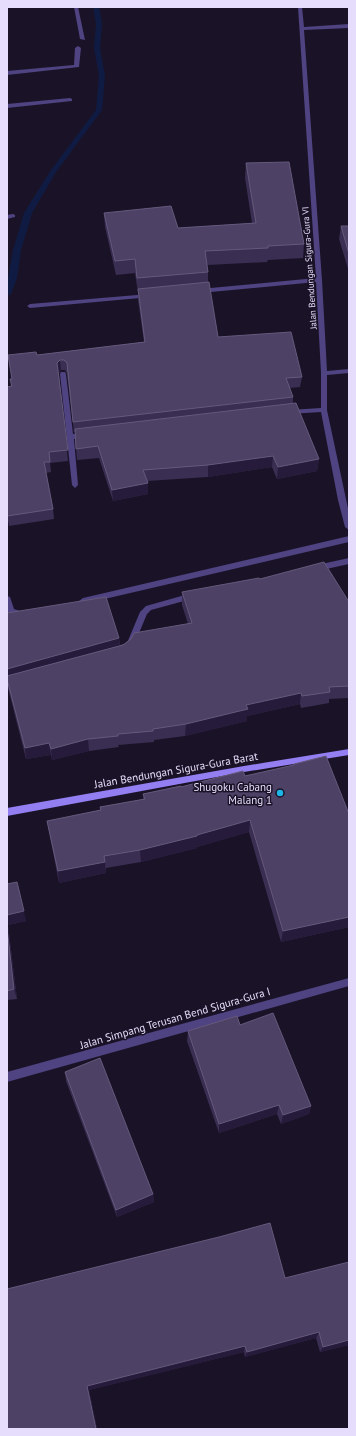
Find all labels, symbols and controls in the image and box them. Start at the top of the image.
street label: Jalan Bendungan Sigura-Gura VI [299,206,319,331]
street label: Jalan Bendungan Sigura-Gura Barat [92,749,259,791]
place label: Shugoku Cabang Malang 1 [193,780,272,807]
marker: Shugoku Cabang Malang 1 [275,788,285,798]
street label: Jalan Simpang Terusan Bend Sigura-Gura I [77,984,272,1052]

